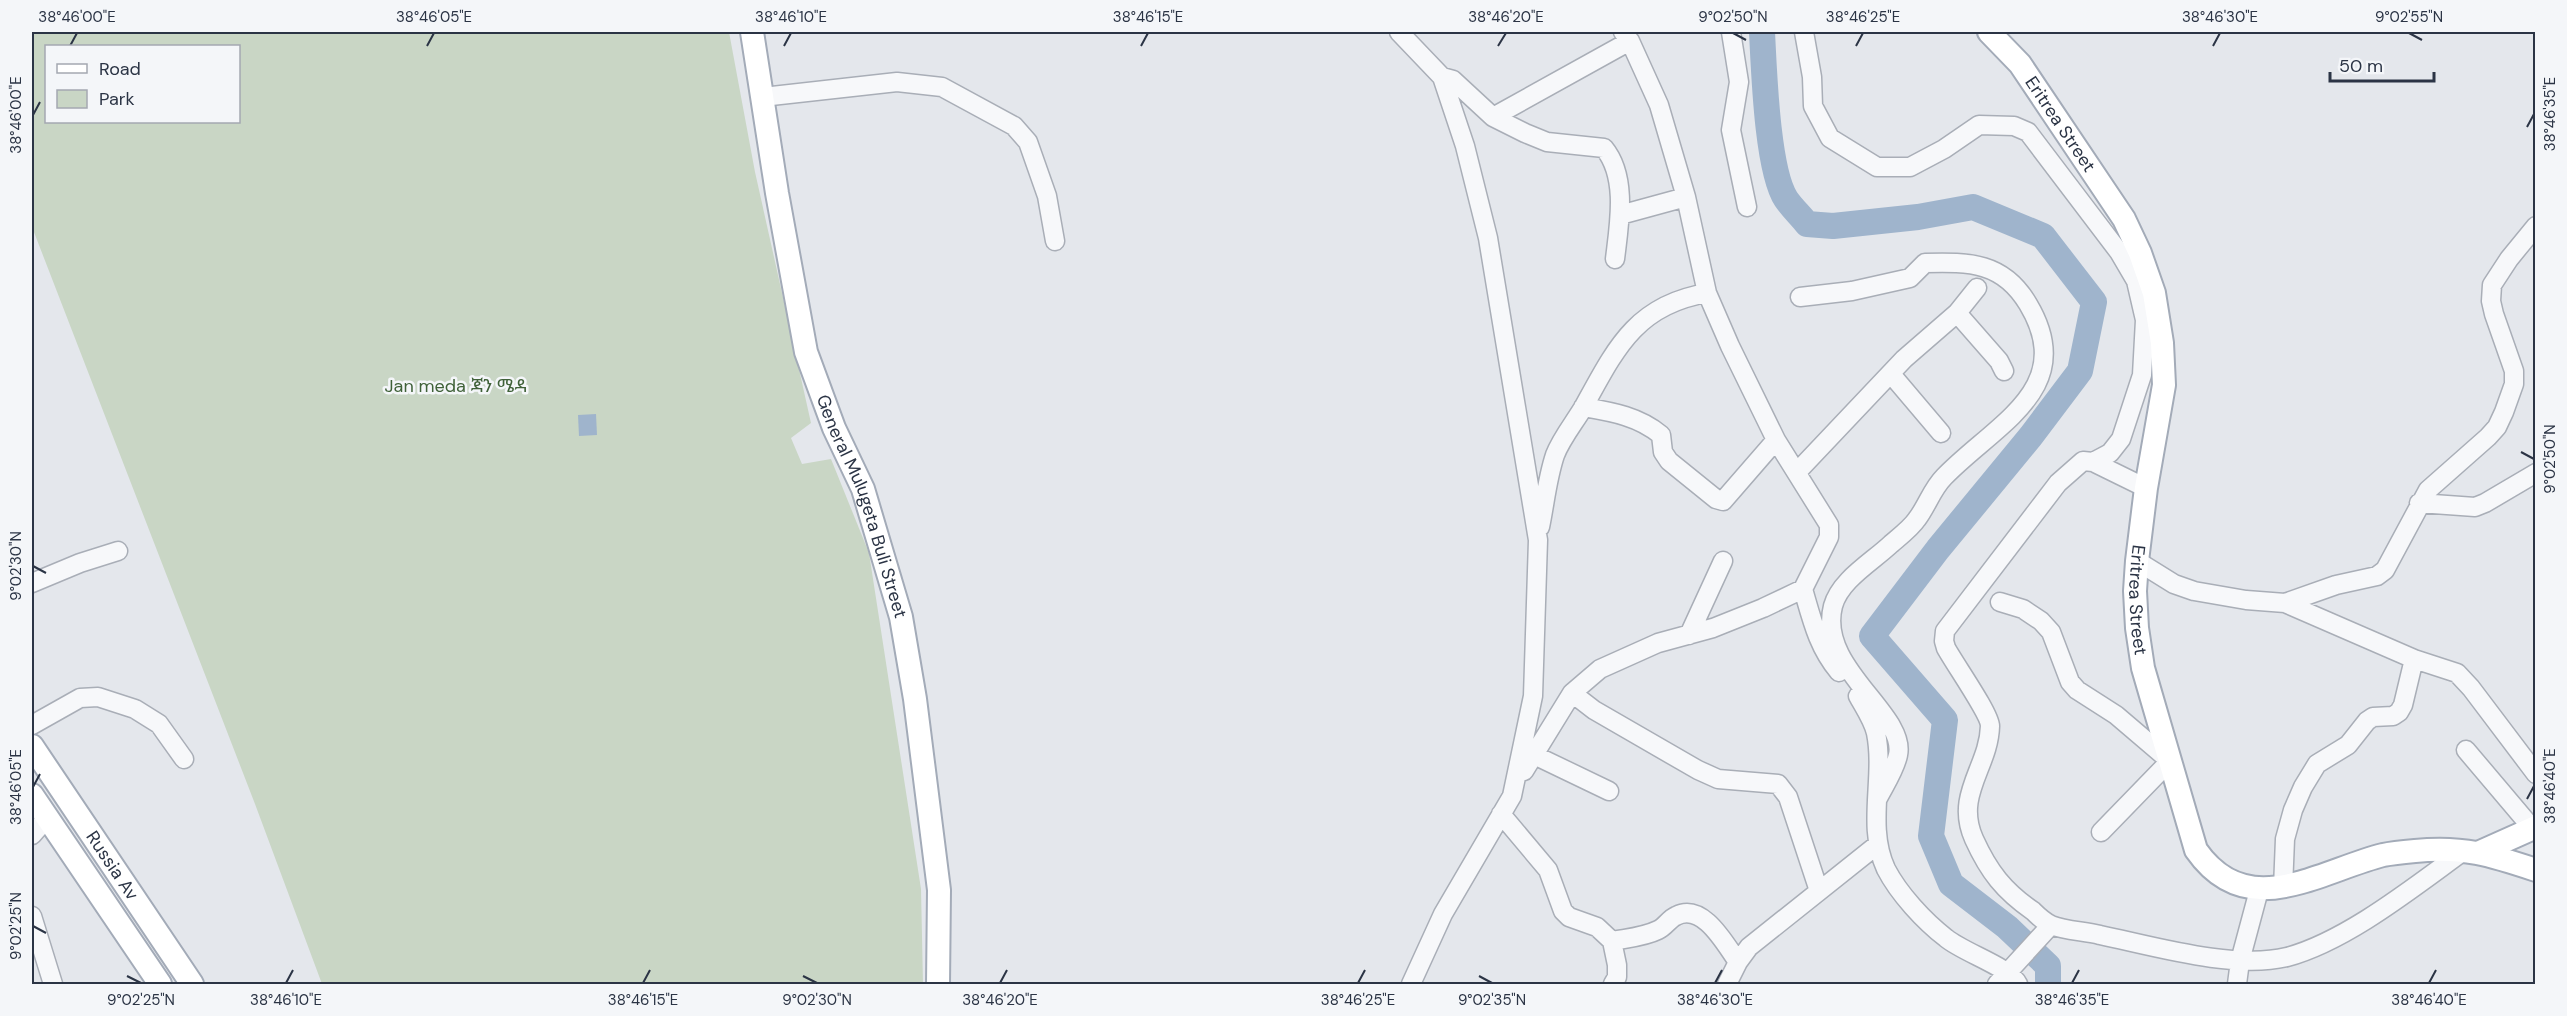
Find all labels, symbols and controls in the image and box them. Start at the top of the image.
text: 38°46'00"E [38,7,116,27]
text: 38°46'05"E [396,7,472,27]
text: 38°46'10"E [755,7,827,27]
text: 38°46'15"E [1113,7,1183,27]
text: 38°46'20"E [1468,7,1544,27]
text: 9°02'50"N [1698,7,1768,27]
text: 38°46'25"E [1826,7,1900,27]
text: 38°46'30"E [2182,7,2258,27]
text: 9°02'55"N [2375,7,2443,27]
legend [45,45,240,123]
scale bar [2330,45,2434,83]
text: 50 m [2339,54,2383,78]
text: Road [99,57,141,81]
street label: Eritrea Street [2020,72,2101,177]
text: 38°46'00"E [6,76,26,154]
text: 38°46'35"E [2540,77,2560,151]
text: Park [99,87,135,111]
park label: Jan meda ጃን ሜዳ [385,374,527,398]
street label: General Mulugeta Buli Street [811,391,913,621]
text: 9°02'50"N [2540,424,2560,494]
text: 9°02'30"N [6,531,26,601]
street label: Eritrea Street [2123,543,2153,657]
text: 38°46'40"E [2540,748,2560,824]
text: 38°46'05"E [6,749,26,825]
street label: Russia Av [80,826,145,905]
text: 9°02'25"N [6,892,26,960]
text: 9°02'25"N [107,990,175,1010]
text: 38°46'10"E [250,990,322,1010]
text: 38°46'15"E [608,990,678,1010]
text: 9°02'30"N [782,990,852,1010]
text: 38°46'20"E [962,990,1038,1010]
text: 38°46'25"E [1321,990,1395,1010]
text: 9°02'35"N [1458,990,1526,1010]
text: 38°46'30"E [1677,990,1753,1010]
text: 38°46'35"E [2035,990,2109,1010]
text: 38°46'40"E [2391,990,2467,1010]

